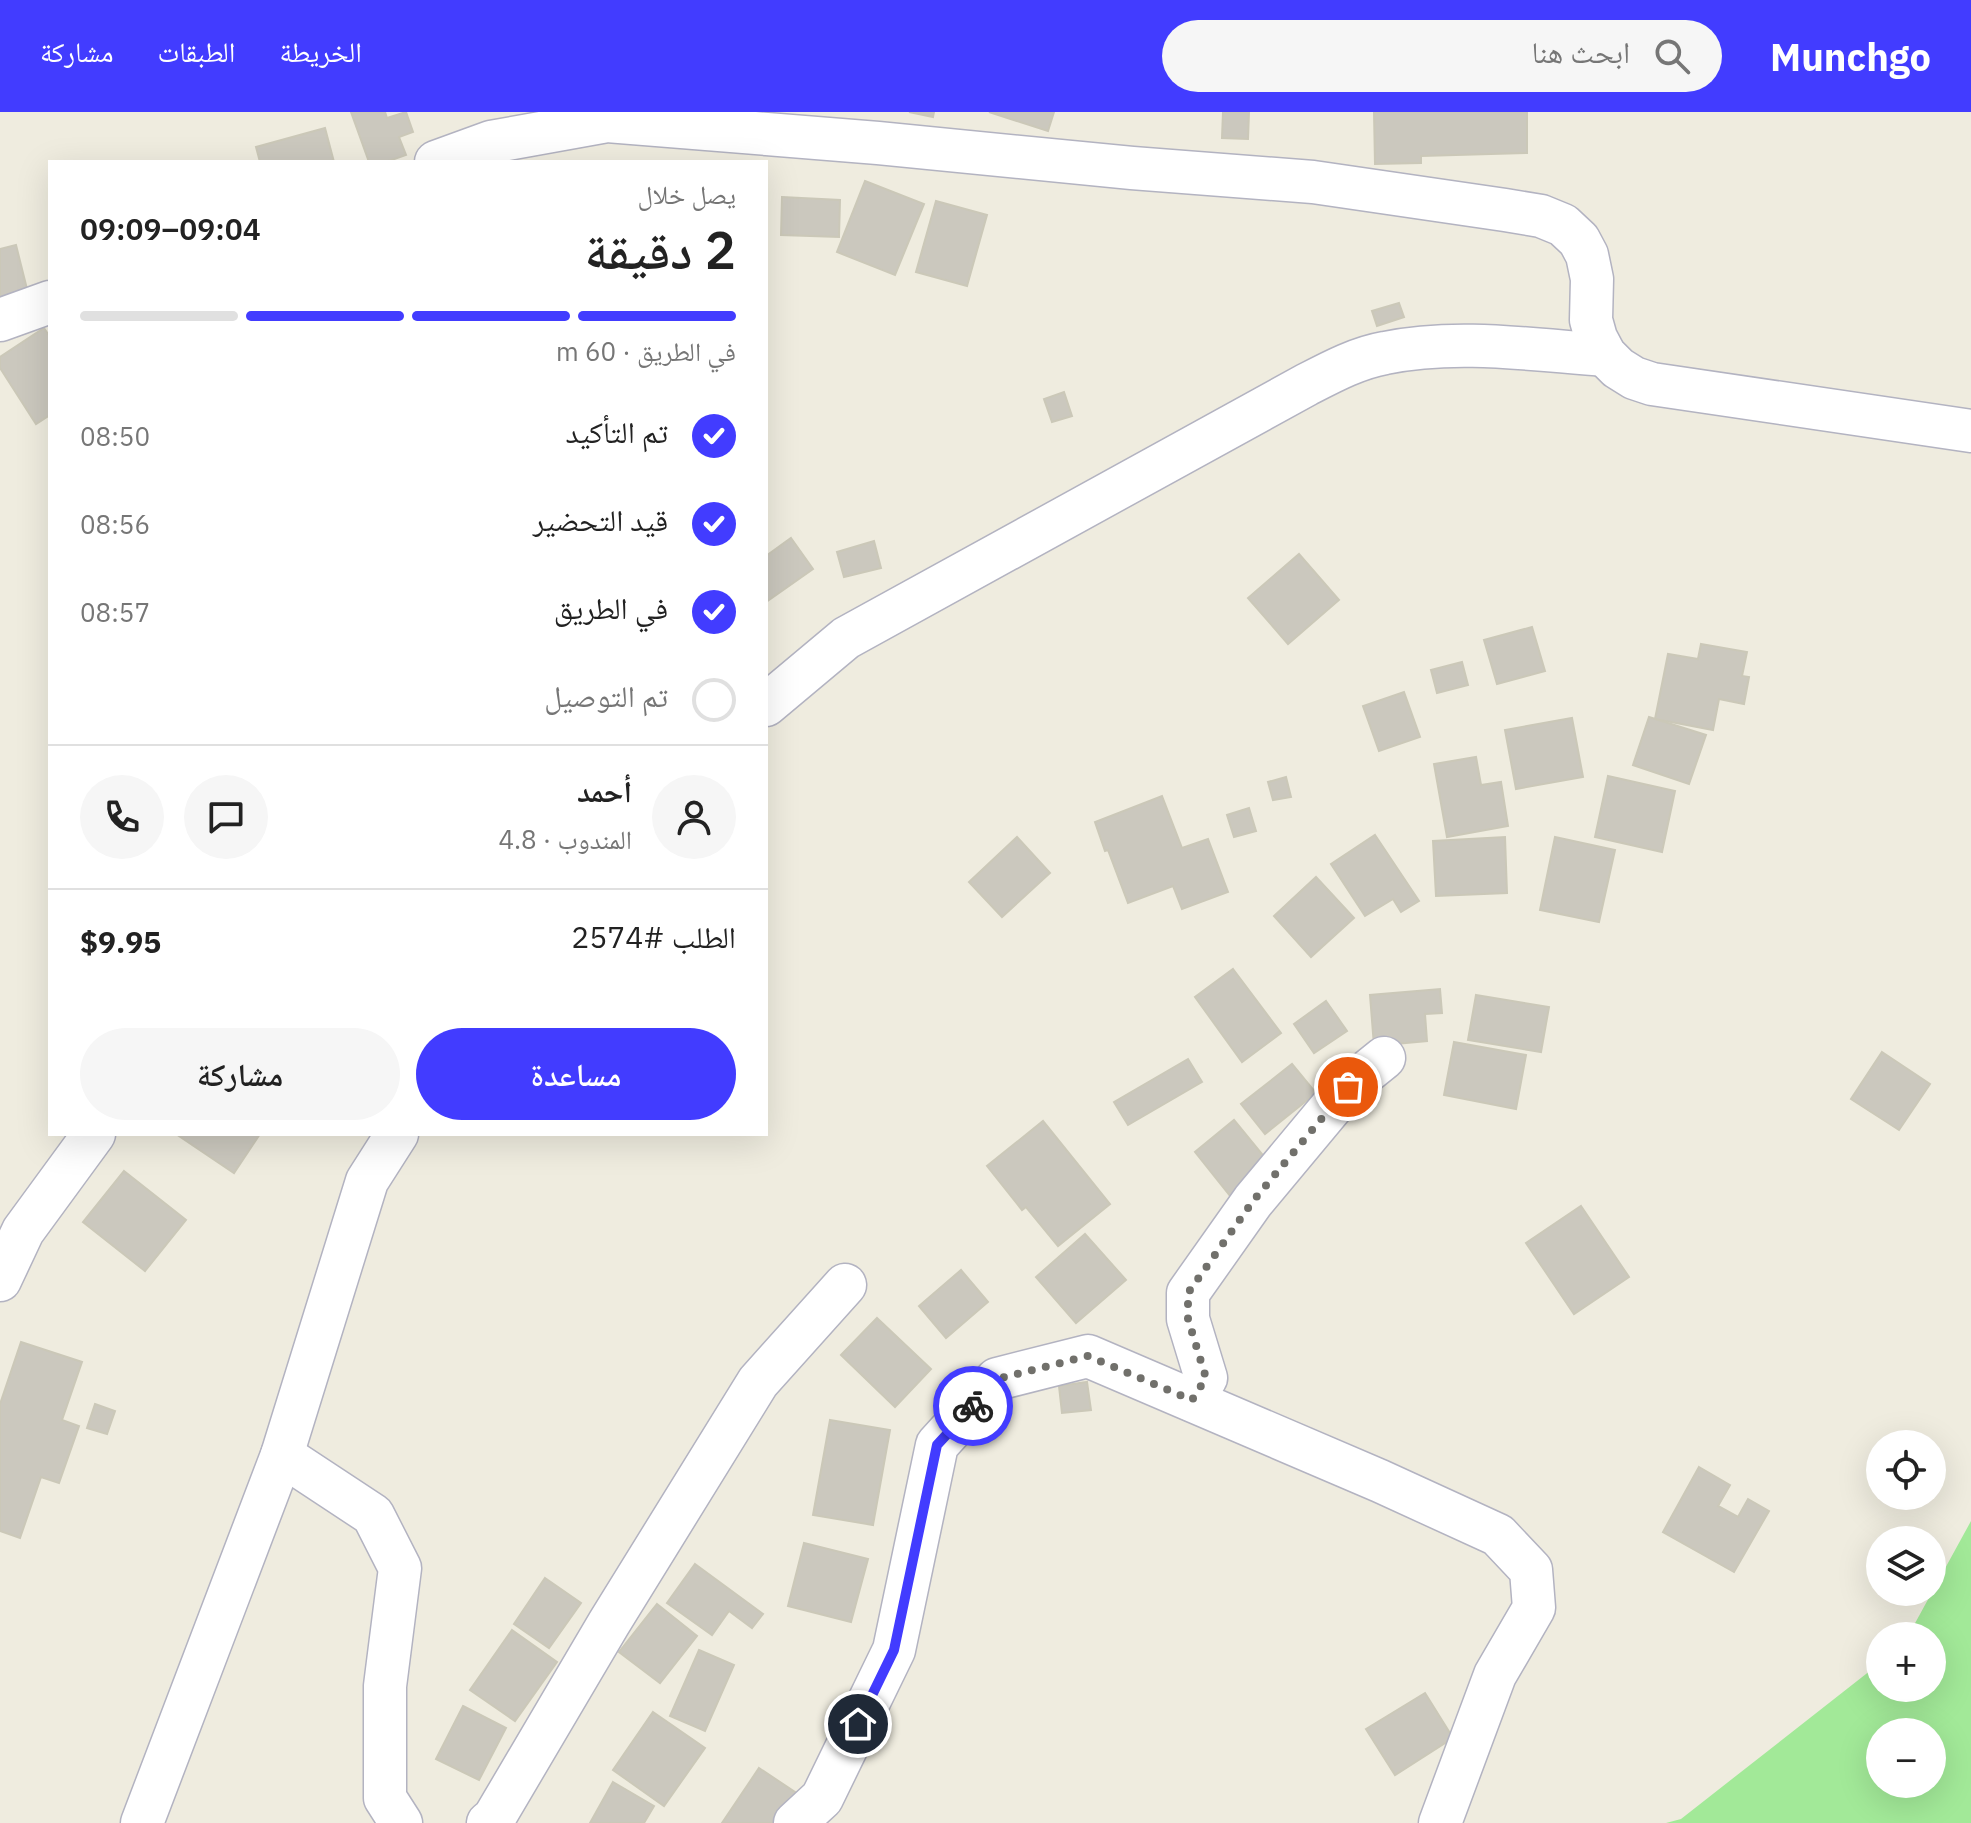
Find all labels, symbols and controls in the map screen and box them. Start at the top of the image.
search box [1162,20,1722,92]
text: ابحث هنا [1532,32,1630,71]
text: Munchgo [1770,32,1931,81]
text: مشاركة [40,33,114,70]
text: الطبقات [158,33,235,70]
text: الخريطة [279,33,362,70]
icon: search [1650,34,1694,78]
text: يصل خلال [637,177,736,211]
text: 09:04–09:09 [80,209,261,248]
text: 2 دقيقة [584,216,736,283]
text: في الطريق · 60 m [556,334,736,368]
text: تم التأكيد [565,412,668,451]
icon: check [692,414,736,458]
text: 08:50 [80,419,150,453]
text: قيد التحضير [533,500,668,539]
icon: check [692,502,736,546]
text: 08:56 [80,507,150,541]
text: في الطريق [554,588,668,627]
icon: check [692,590,736,634]
text: 08:57 [80,595,150,629]
text: تم التوصيل [544,676,668,715]
text: أحمد [577,771,632,810]
button: phone [80,775,164,859]
button: chat [184,775,268,859]
button: person [652,775,736,859]
text: المندوب · 4.8 [498,822,632,856]
text: الطلب #2574 [571,917,736,956]
text: $9.95 [80,922,161,961]
button: مشاركة [80,1028,400,1120]
button: مساعدة [416,1028,736,1120]
pin [1314,1053,1382,1121]
icon: bag [1326,1065,1370,1109]
courier [933,1366,1013,1446]
icon: bike [951,1384,995,1428]
map controls [1866,1430,1946,1798]
button: locate [1866,1430,1946,1510]
button: layers [1866,1526,1946,1606]
button: + [1866,1622,1946,1702]
pin [824,1690,892,1758]
icon: home [836,1702,880,1746]
button: − [1866,1718,1946,1798]

